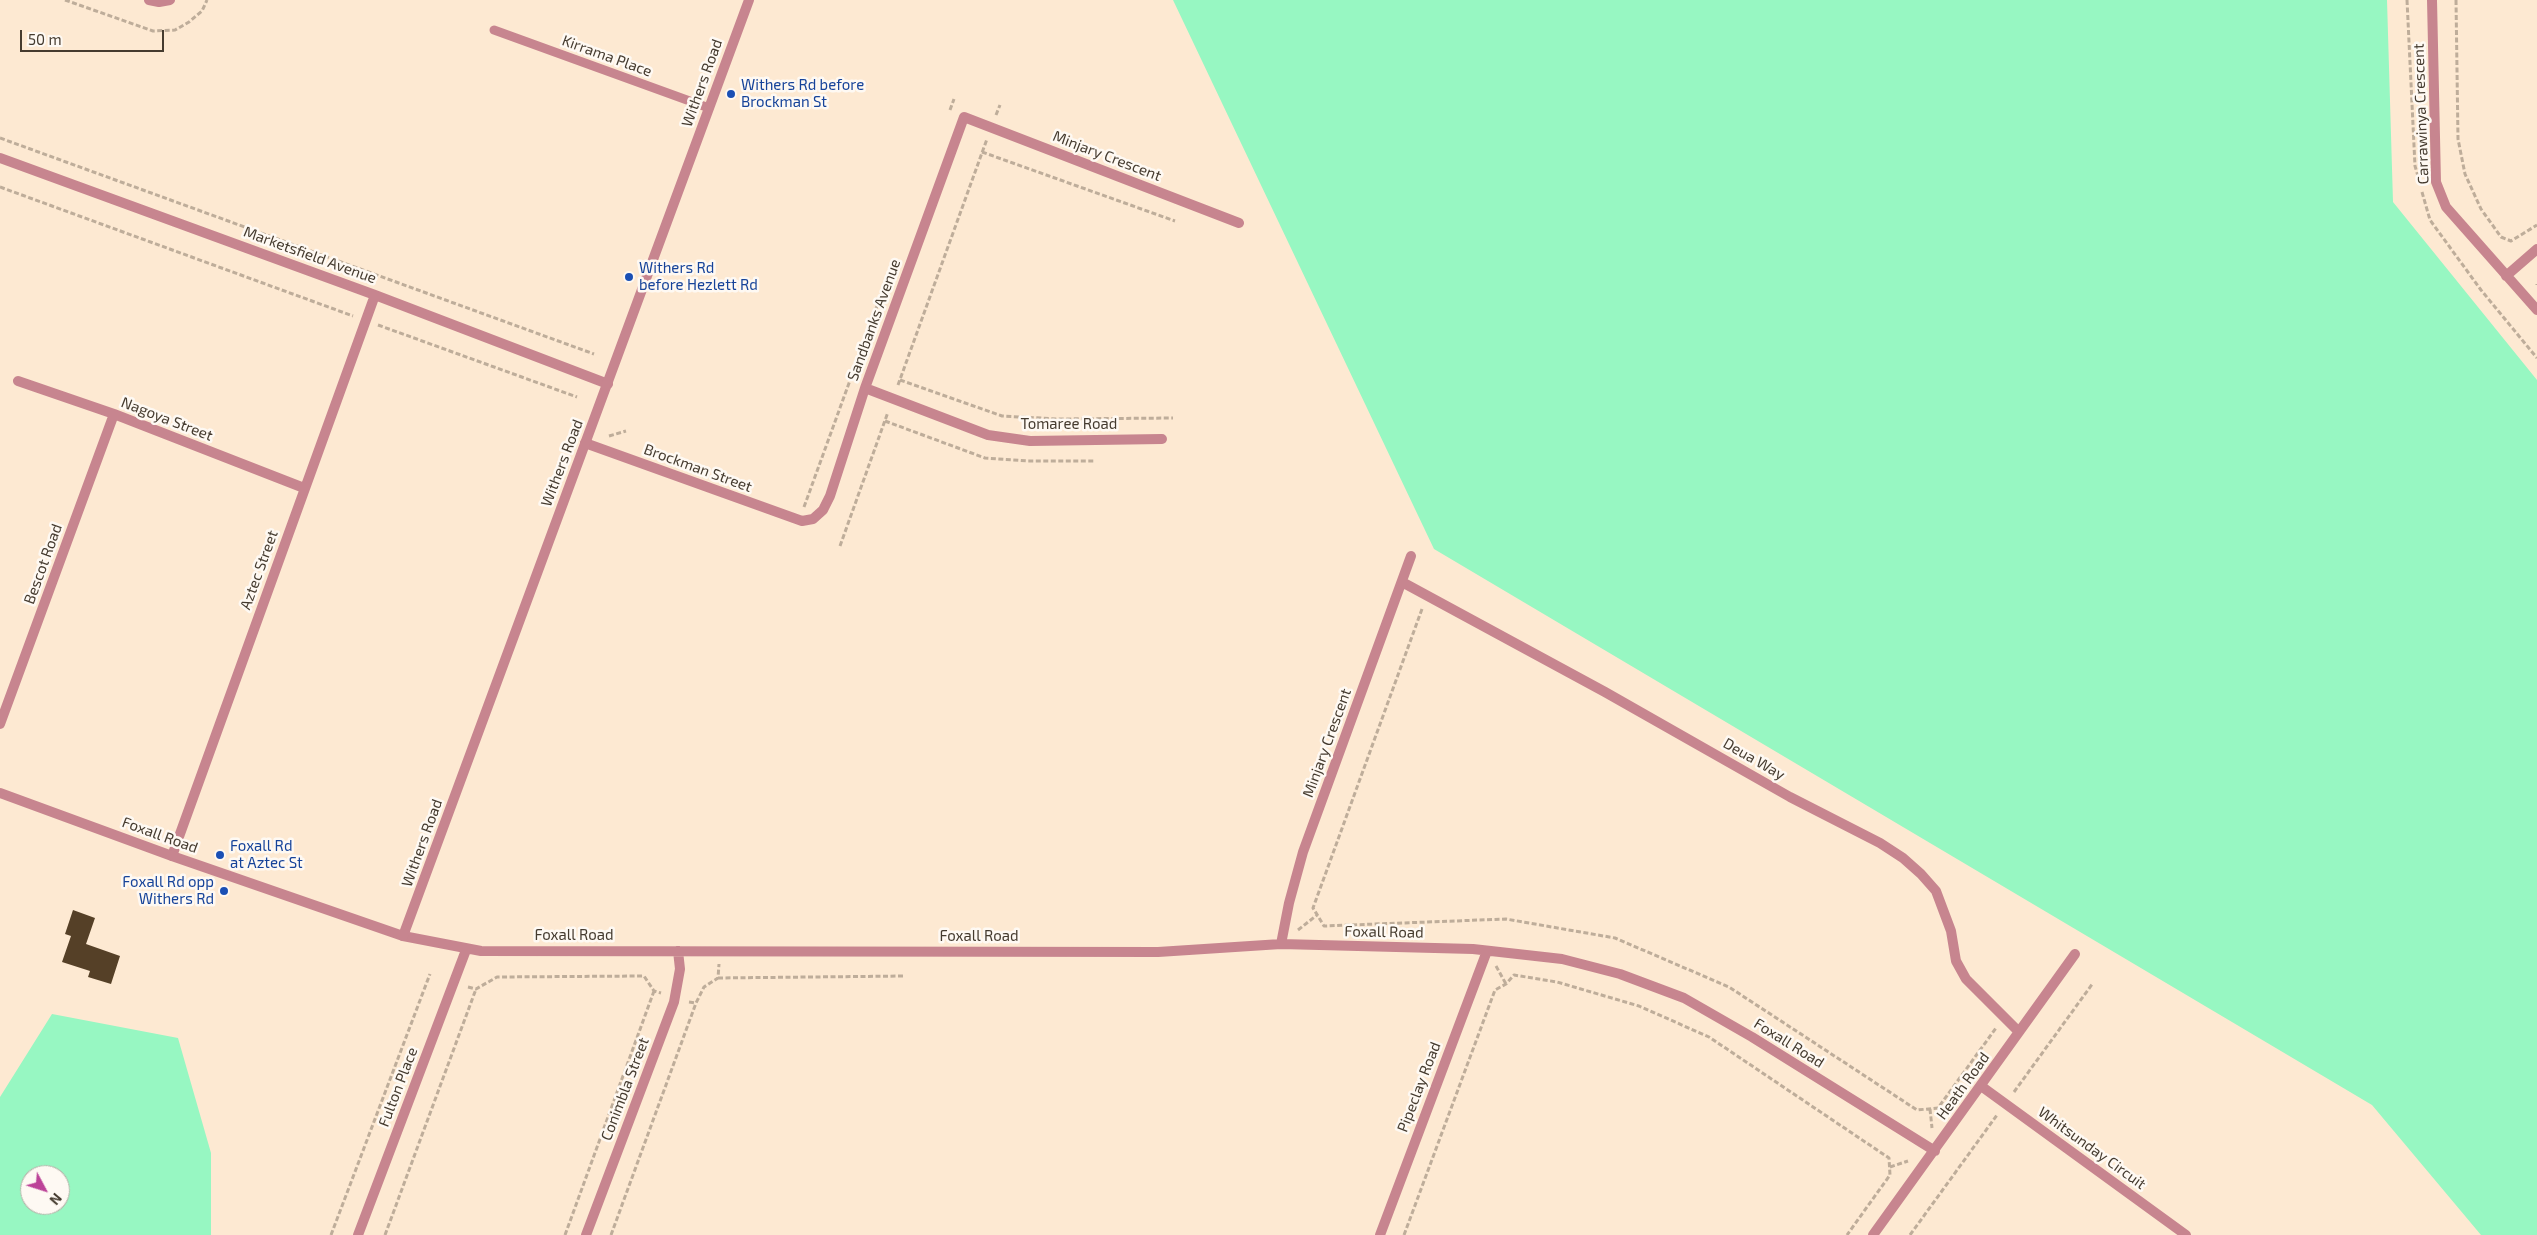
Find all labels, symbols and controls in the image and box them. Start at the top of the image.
scale bar [22,20,166,52]
text: 50 m [28,30,62,48]
street label: Kirrama Place [560,31,654,81]
street label: Withers Road [678,37,726,129]
street label: Carrawinya Crescent [2410,43,2432,185]
place label: Withers Rd before Brockman St [741,76,864,111]
marker: Withers Rd before Brockman St [725,88,737,100]
street label: Minjary Crescent [1050,127,1164,185]
street label: Marketsfield Avenue [241,223,379,287]
street label: Sandbanks Avenue [844,257,904,383]
place label: Withers Rd before Hezlett Rd [639,259,758,294]
marker: Withers Rd before Hezlett Rd [623,271,635,283]
street label: Nagoya Street [119,393,215,445]
street label: Tomaree Road [1021,415,1117,433]
street label: Withers Road [537,417,587,509]
street label: Brockman Street [641,440,755,496]
street label: Bescot Road [20,521,66,607]
street label: Aztec Street [236,528,282,612]
street label: Minjary Crescent [1299,686,1355,800]
street label: Deua Way [1720,734,1788,784]
street label: Withers Road [398,797,446,889]
street label: Foxall Road [120,813,200,857]
place label: Foxall Rd at Aztec St [230,837,303,872]
marker: Foxall Rd at Aztec St [214,849,226,861]
place label: Foxall Rd opp Withers Rd [122,873,214,908]
marker: Foxall Rd opp Withers Rd [218,885,230,897]
street label: Foxall Road [1344,922,1424,942]
street label: Foxall Road [534,926,614,944]
street label: Foxall Road [939,927,1019,945]
street label: Foxall Road [1751,1014,1827,1072]
street label: Conimbla Street [597,1035,653,1143]
street label: Pipeclay Road [1394,1039,1444,1135]
street label: Fulton Place [375,1045,421,1129]
street label: Heath Road [1933,1049,1993,1123]
street label: Whitsunday Circuit [2035,1103,2149,1193]
north arrow [20,1165,70,1215]
text: N [46,1190,66,1209]

